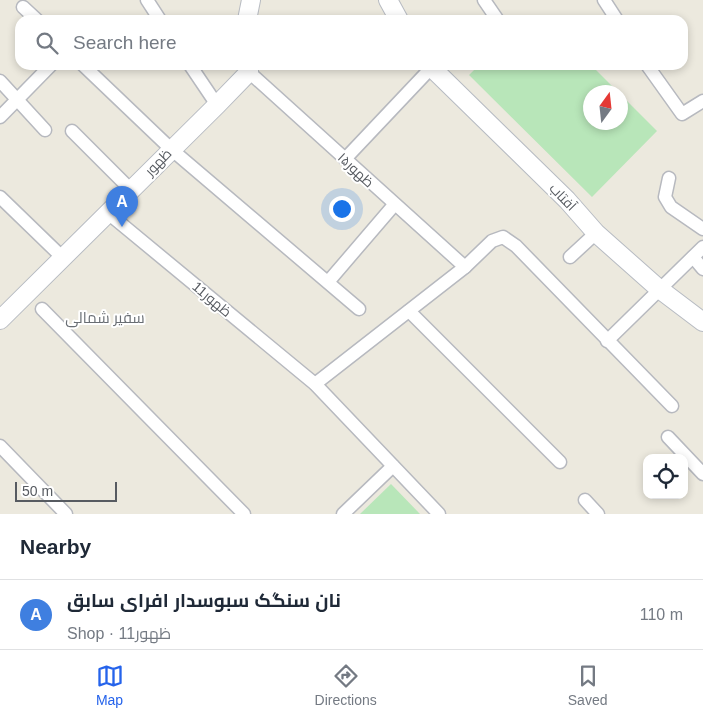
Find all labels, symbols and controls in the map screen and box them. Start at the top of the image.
search box [15,15,688,70]
icon: search [33,29,61,57]
text: Search here [73,32,177,53]
north arrow [583,85,628,130]
street label: ظهور [141,145,175,180]
street label: ظهور۱۵ [335,149,377,191]
street label: آفتاب [546,180,580,214]
pin: A [106,186,138,227]
your location [329,196,355,222]
street label: 11ظهور [189,278,235,320]
district label: سفیر شمالی [65,309,145,328]
map controls [643,454,688,499]
button: locate [643,454,688,499]
scale bar [15,479,118,502]
text: 50 m [22,483,53,499]
text: Nearby [20,535,91,558]
text: نان سنگک سبوسدار افرای سابق [67,590,341,611]
text: A [30,606,42,623]
text: 110 m [640,606,683,623]
text: Shop · 11ظهور [67,625,171,642]
tab: Map [96,662,124,708]
tab: Directions [315,662,377,708]
tab: Saved [568,662,607,708]

